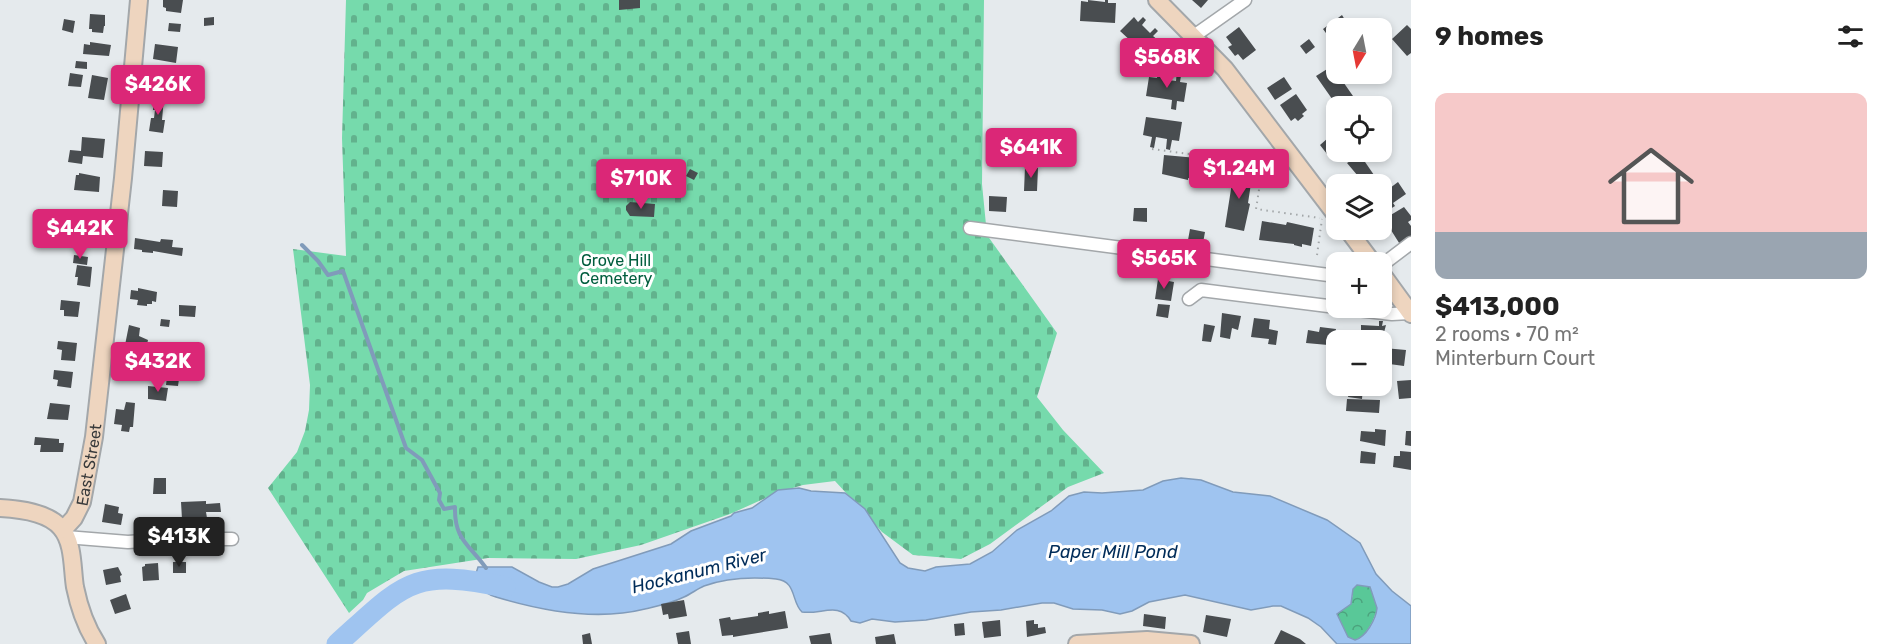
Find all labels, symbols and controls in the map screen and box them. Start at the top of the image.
north arrow [1326,18,1392,84]
map controls [1326,18,1392,396]
icon: filters [1834,20,1867,53]
text: 9 homes [1435,21,1544,52]
pin: $568K [1125,38,1209,89]
text: $568K [1134,45,1200,69]
pin: $426K [116,65,200,116]
text: $426K [125,72,191,96]
button: locate [1326,96,1392,162]
pin: $641K [989,128,1073,179]
icon: home [1597,132,1705,240]
text: $641K [1000,135,1062,159]
pin: $1.24M [1190,149,1288,200]
text: $1.24M [1203,156,1275,180]
pin: $710K [599,159,683,210]
text: $710K [610,166,672,190]
button: layers [1326,174,1392,240]
pin: $442K [38,209,122,260]
text: $442K [47,216,113,240]
pin: $565K [1122,239,1206,290]
text: $565K [1131,246,1197,270]
park label: Grove Hill Cemetery [580,251,653,288]
button: + [1326,252,1392,318]
text: $413,000 [1435,291,1560,322]
text: 2 rooms · 70 m² [1435,322,1579,346]
button: − [1326,330,1392,396]
pin: $432K [116,342,200,393]
text: Minterburn Court [1435,346,1595,370]
text: $432K [125,349,191,373]
street label: East Street [72,423,105,507]
pin: $413K [137,517,221,568]
text: $413K [148,524,210,548]
water label: Paper Mill Pond [1048,541,1178,563]
water label: Hockanum River [629,543,770,598]

